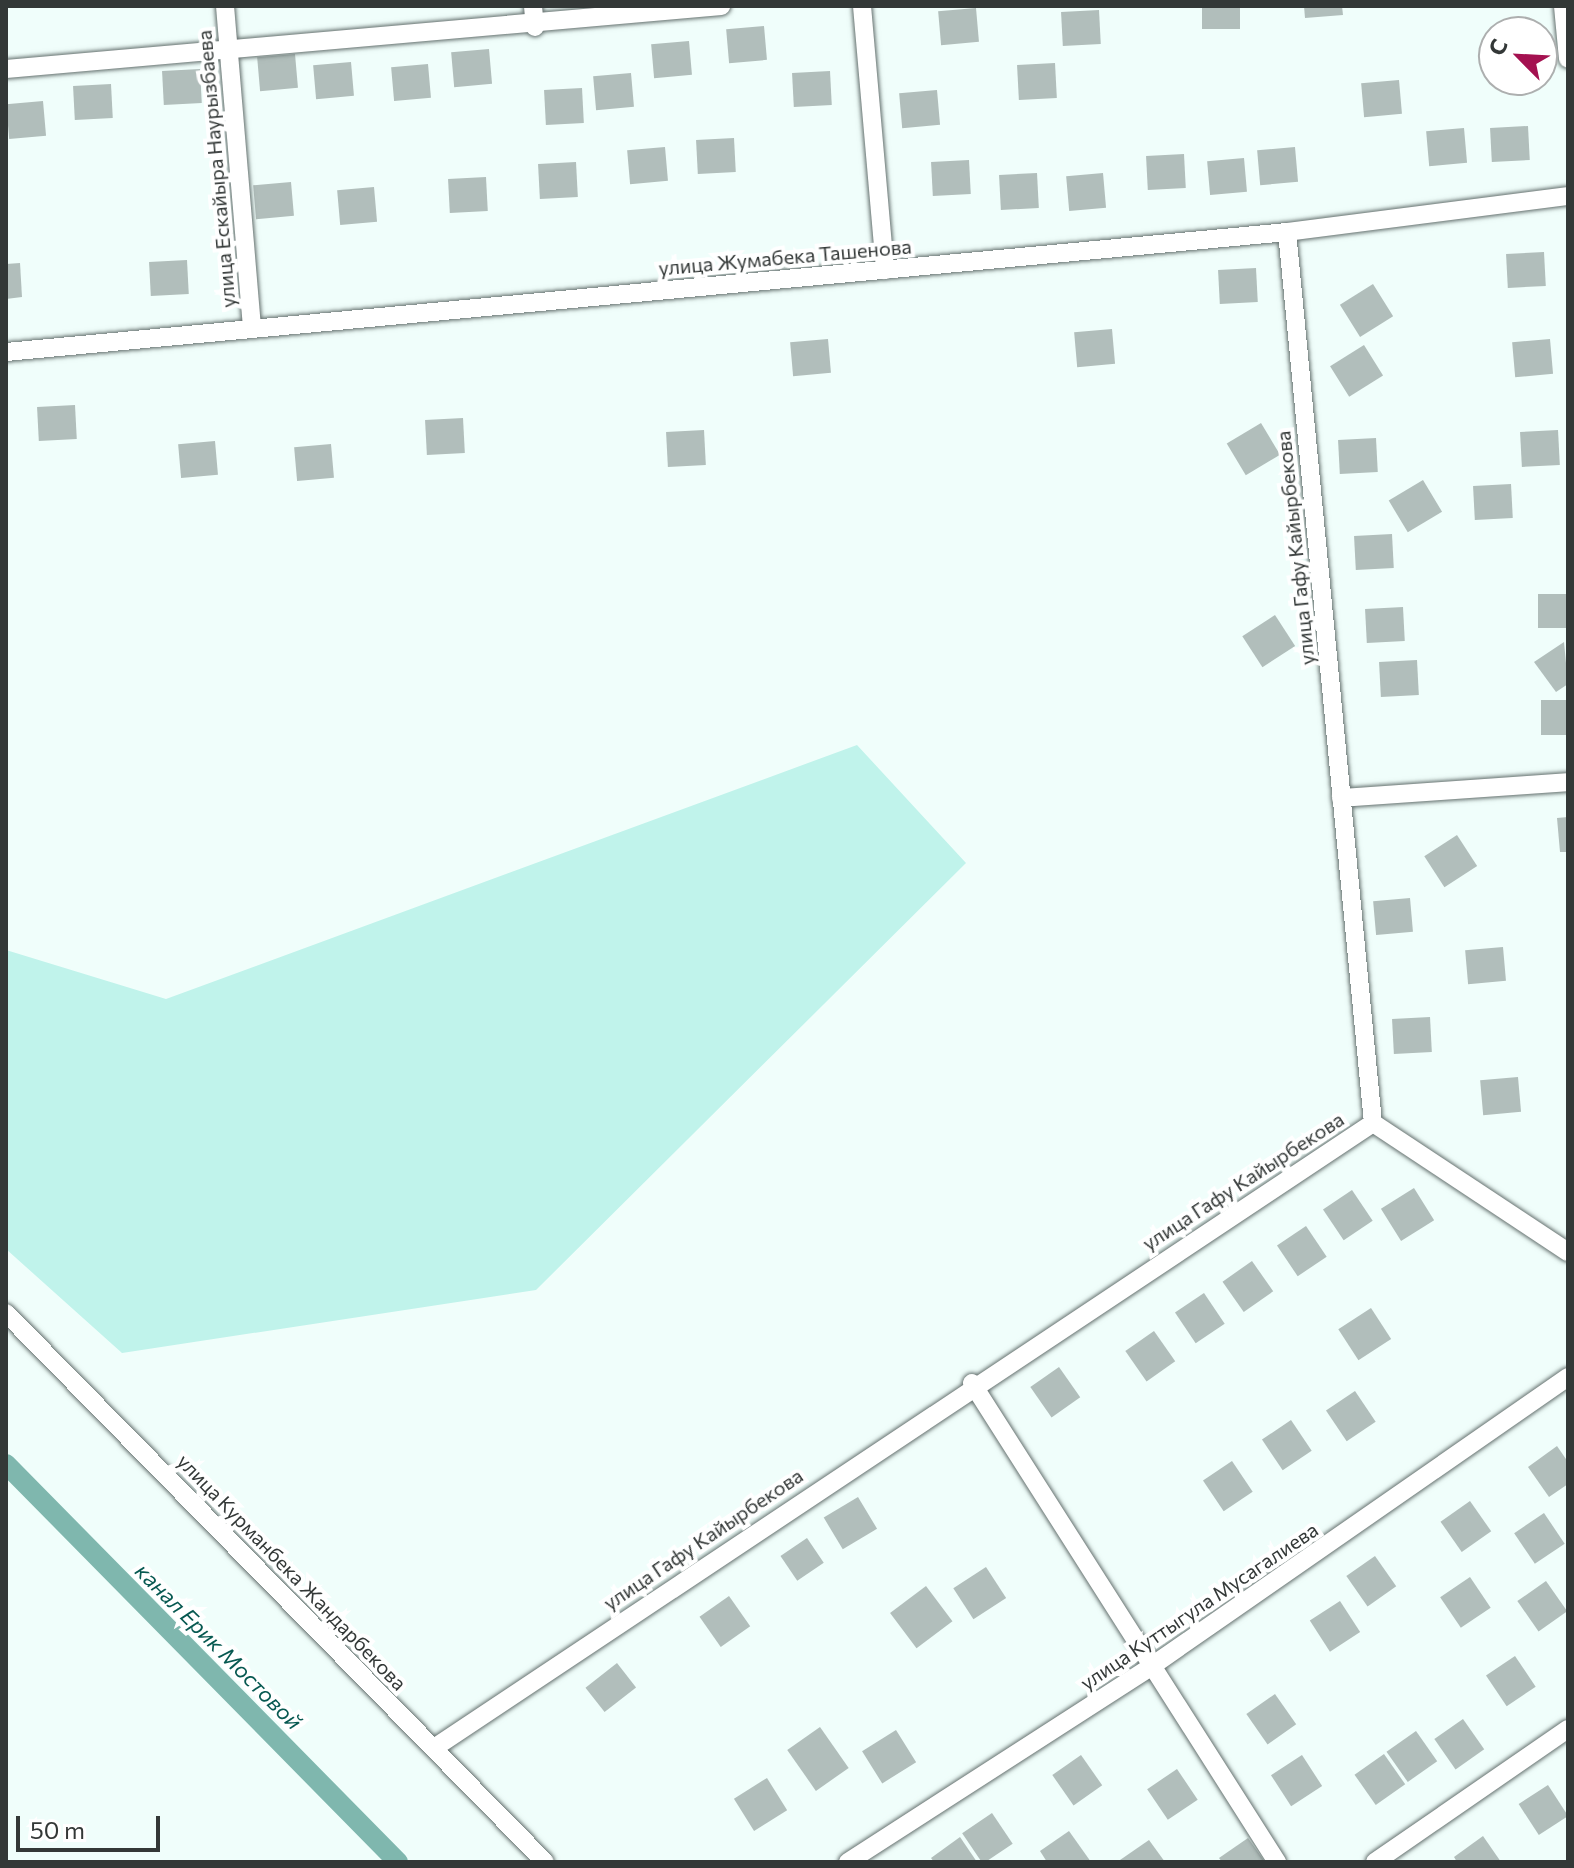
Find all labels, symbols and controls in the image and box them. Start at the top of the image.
north arrow [1478,16,1558,96]
street label: улица Ескайыра Наурызбаева [192,29,240,309]
text: С [1482,34,1513,59]
street label: улица Жумабека Ташенова [657,234,913,280]
street label: улица Гафу Кайырбекова [1271,430,1319,666]
street label: улица Гафу Кайырбекова [1138,1107,1348,1255]
street label: улица Курманбека Жандарбекова [173,1449,411,1695]
street label: улица Гафу Кайырбекова [599,1463,807,1615]
street label: улица Куттыгула Мусагалиева [1076,1517,1322,1695]
water label: канал Ерик Мостовой [130,1557,308,1735]
scale bar [20,1800,164,1850]
text: 50 m [30,1815,85,1844]

